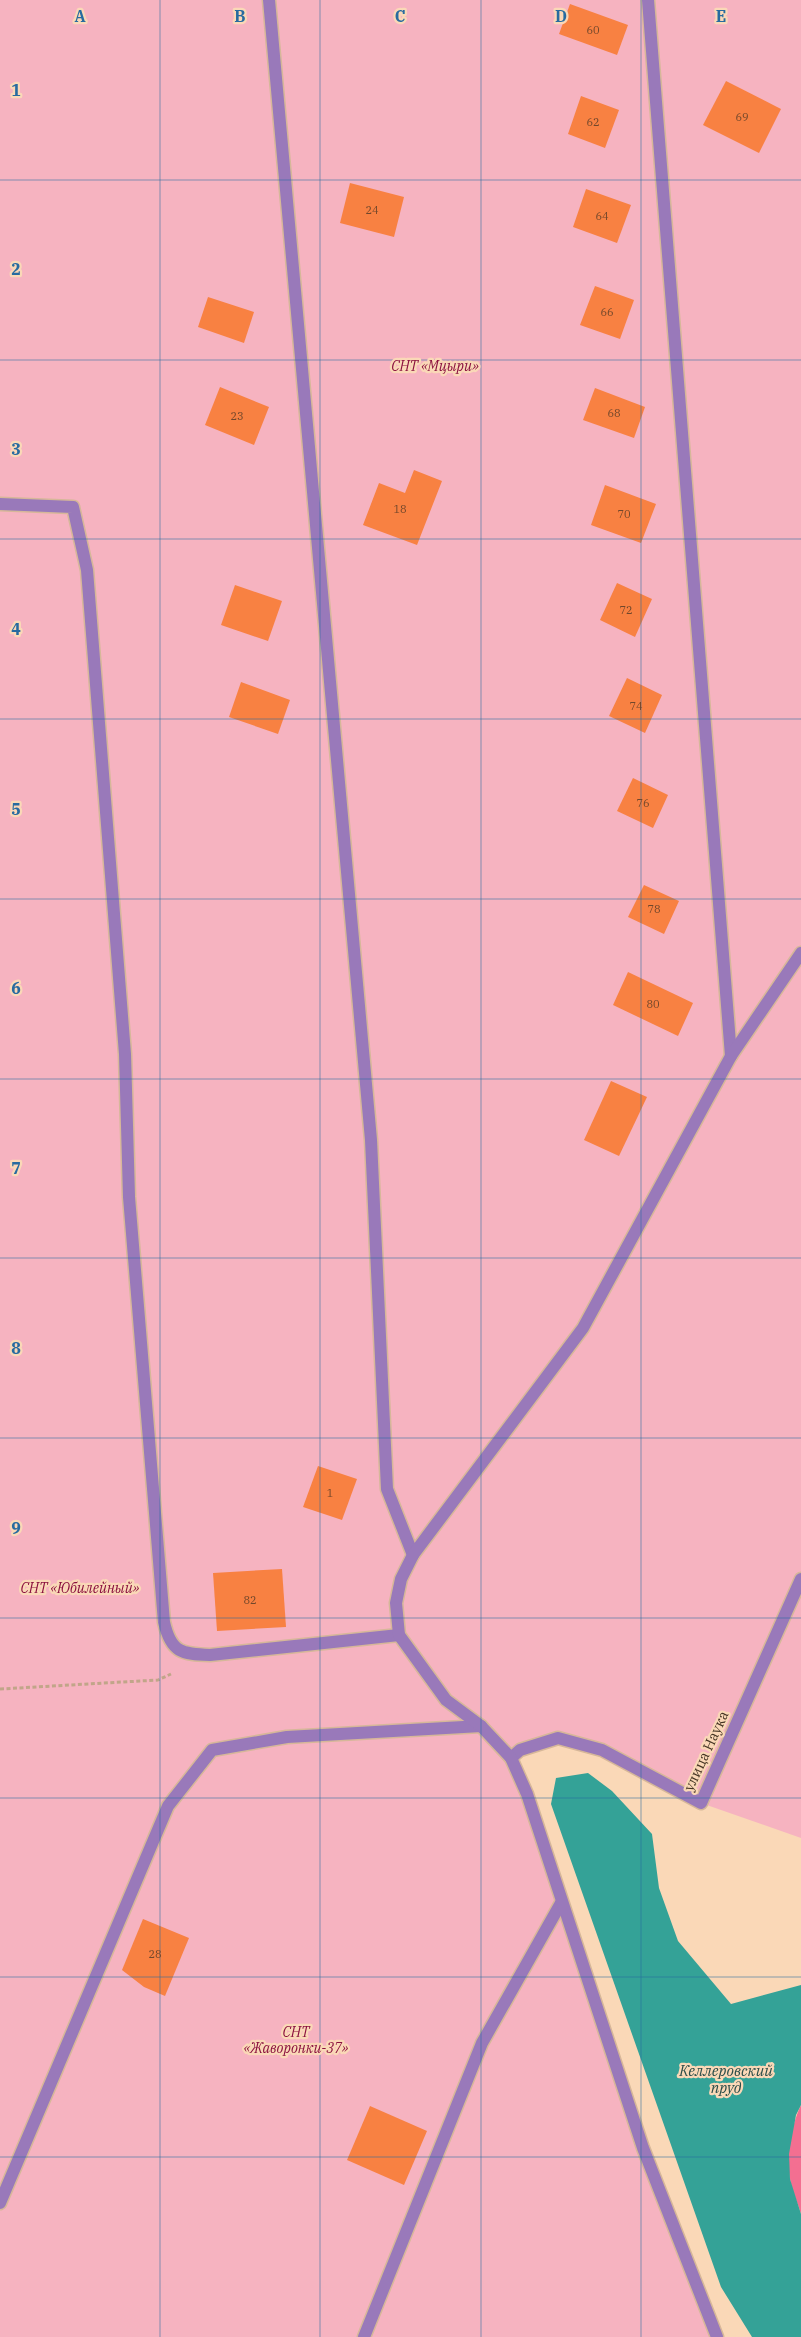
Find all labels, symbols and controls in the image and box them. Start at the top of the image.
text: A [74,6,86,26]
text: B [234,6,246,26]
text: C [395,6,405,26]
text: D [555,6,567,26]
text: E [716,6,726,26]
house number: 60 [586,23,600,37]
text: 1 [11,80,21,100]
house number: 69 [735,110,749,124]
house number: 62 [586,115,600,129]
house number: 24 [365,203,379,217]
house number: 64 [595,209,609,223]
text: 2 [11,259,21,279]
house number: 66 [600,305,614,319]
park label: СНТ «Мцыри» [391,357,479,375]
house number: 68 [607,406,621,420]
house number: 23 [230,409,244,423]
text: 3 [11,439,21,459]
house number: 18 [393,502,407,516]
house number: 70 [617,507,631,521]
house number: 72 [619,603,633,617]
text: 4 [11,619,21,639]
house number: 74 [629,699,643,713]
house number: 76 [636,796,650,810]
text: 5 [11,799,21,819]
house number: 78 [647,902,661,916]
text: 6 [11,978,21,998]
house number: 80 [646,997,660,1011]
text: 7 [11,1158,21,1178]
text: 8 [11,1338,21,1358]
house number: 1 [327,1486,333,1500]
text: 9 [11,1518,21,1538]
park label: СНТ «Юбилейный» [21,1579,140,1597]
house number: 82 [243,1593,257,1607]
street label: улица Наука [680,1708,733,1794]
house number: 28 [148,1947,162,1961]
park label: СНТ «Жаворонки-37» [244,2023,349,2057]
water label: Келлеровский пруд [678,2061,773,2097]

